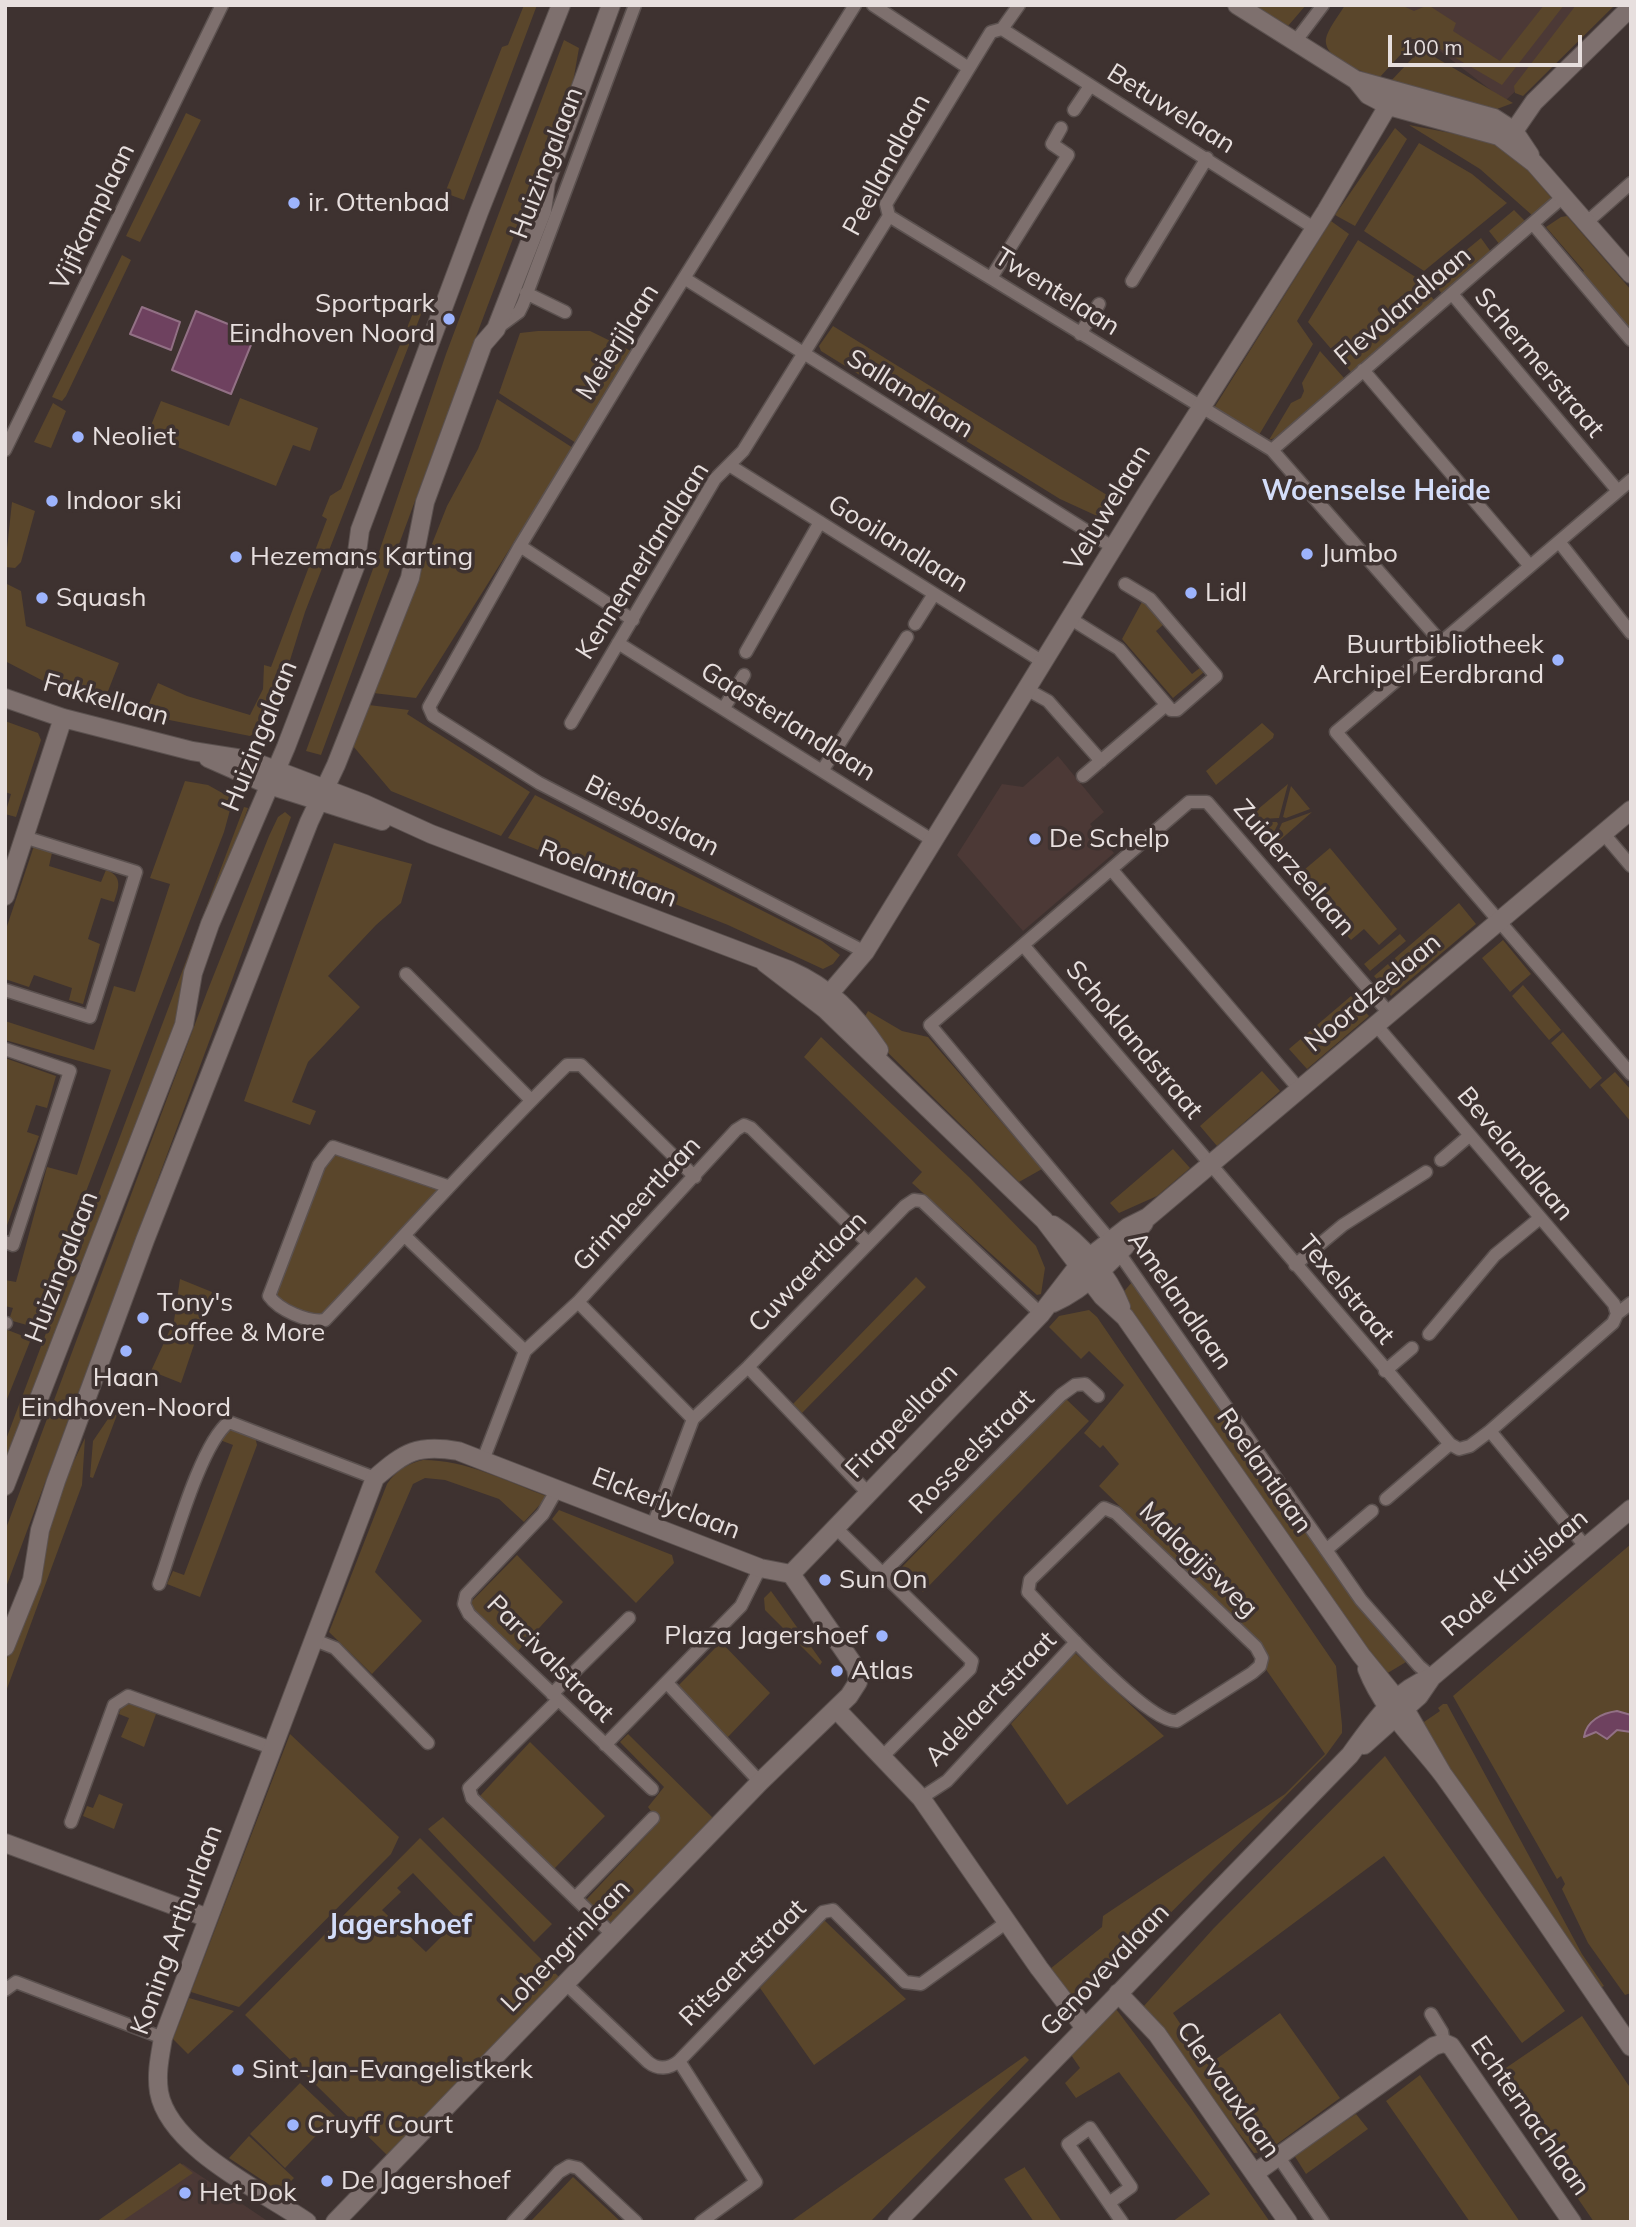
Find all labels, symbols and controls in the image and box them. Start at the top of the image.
scale bar [1391,21,1585,65]
text: 100 m [1401,34,1463,60]
street label: Betuwelaan [1101,57,1241,161]
street label: Huizingalaan [504,83,590,243]
street label: Peellandlaan [837,89,937,241]
street label: Vijfkamplaan [44,139,142,295]
place label: ir. Ottenbad [308,187,450,219]
marker: ir. Ottenbad [286,195,302,211]
street label: Flevolandlaan [1328,240,1478,372]
street label: Twentelaan [989,241,1125,343]
street label: Meierijlaan [570,278,666,406]
street label: Schermerstraat [1467,282,1611,444]
place label: Sportpark Eindhoven Noord [229,288,435,350]
marker: Sportpark Eindhoven Noord [441,311,457,327]
street label: Sallandlaan [841,343,979,445]
place label: Neoliet [92,421,176,453]
marker: Neoliet [70,429,86,445]
street label: Veluwelaan [1058,439,1158,577]
street label: Kennemerlandlaan [570,457,716,665]
district label: Woenselse Heide [1261,475,1491,509]
place label: Indoor ski [66,485,182,517]
street label: Gooilandlaan [822,488,974,600]
marker: Indoor ski [44,493,60,509]
place label: Jumbo [1321,538,1398,570]
place label: Hezemans Karting [250,541,473,573]
marker: Jumbo [1299,546,1315,562]
marker: Hezemans Karting [228,549,244,565]
place label: Lidl [1205,577,1247,609]
place label: Squash [56,582,147,614]
marker: Lidl [1183,585,1199,601]
marker: Squash [34,590,50,606]
place label: Buurtbibliotheek Archipel Eerdbrand [1313,629,1544,690]
marker: Buurtbibliotheek Archipel Eerdbrand [1550,652,1566,668]
street label: Huizingalaan [216,656,304,816]
street label: Gaasterlandlaan [695,656,881,788]
street label: Fakkellaan [40,667,172,733]
street label: Biesboslaan [579,769,725,863]
street label: Zuiderzeelaan [1227,794,1361,942]
place label: De Schelp [1049,823,1170,855]
marker: De Schelp [1027,831,1043,847]
street label: Roelantlaan [535,833,681,915]
street label: Noordzeelaan [1299,927,1447,1059]
street label: Schoklandstraat [1059,955,1209,1125]
street label: Bevelandlaan [1450,1081,1580,1227]
street label: Grimbeertlaan [567,1130,707,1278]
street label: Huizingalaan [19,1187,105,1347]
street label: Cuwaertlaan [742,1205,874,1339]
street label: Amelandlaan [1121,1226,1239,1376]
street label: Texelstraat [1291,1229,1401,1351]
place label: Tony's Coffee & More [157,1287,325,1348]
marker: Tony's Coffee & More [135,1310,151,1326]
marker: Haan Eindhoven-Noord [118,1343,134,1359]
street label: Firapeellaan [839,1357,965,1485]
place label: Haan Eindhoven-Noord [21,1362,231,1424]
street label: Rosseelstraat [903,1383,1041,1521]
street label: Roelantlaan [1210,1402,1318,1540]
street label: Elckerlyclaan [587,1461,745,1547]
street label: Malagijsweg [1132,1496,1264,1624]
street label: Rode Kruislaan [1435,1503,1595,1643]
place label: Sun On [839,1564,928,1596]
marker: Sun On [817,1572,833,1588]
street label: Parcivalstraat [480,1589,620,1729]
place label: Plaza Jagershoef [664,1620,868,1652]
street label: Adelaertstraat [919,1625,1063,1773]
marker: Plaza Jagershoef [874,1628,890,1644]
place label: Atlas [851,1655,914,1687]
marker: Atlas [829,1663,845,1679]
street label: Koning Arthurlaan [125,1821,229,2039]
street label: Lohengrinlaan [495,1873,637,2019]
street label: Ritsaertstraat [673,1893,813,2033]
street label: Genovevalaan [1034,1897,1176,2043]
district label: Jagershoef [328,1909,472,1943]
street label: Clervauxlaan [1170,2016,1286,2164]
street label: Echternachlaan [1463,2030,1597,2202]
place label: Sint-Jan-Evangelistkerk [252,2054,533,2086]
marker: Sint-Jan-Evangelistkerk [230,2062,246,2078]
place label: Cruyff Court [307,2109,453,2141]
marker: Cruyff Court [285,2117,301,2133]
place label: De Jagershoef [341,2165,511,2197]
marker: De Jagershoef [319,2173,335,2189]
place label: Het Dok [199,2177,297,2209]
marker: Het Dok [177,2185,193,2201]

